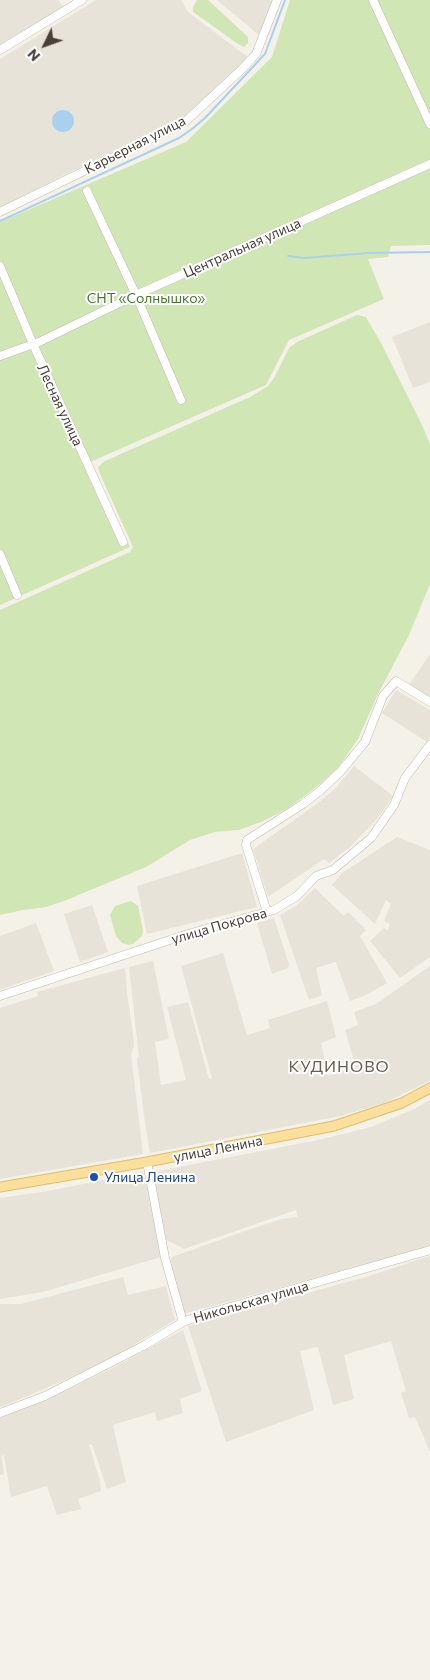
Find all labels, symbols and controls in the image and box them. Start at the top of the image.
north arrow [20,20,70,70]
text: N [24,46,43,65]
street label: Карьерная улица [82,112,188,178]
street label: Центральная улица [181,215,303,281]
park label: СНТ «Солнышко» [87,290,205,306]
street label: Лесная улица [34,361,86,449]
street label: улица Покрова [169,904,269,948]
district label: КУДИНОВО [287,1057,391,1077]
street label: улица Ленина [172,1132,264,1166]
place label: Улица Ленина [104,1169,195,1185]
marker: Улица Ленина [88,1171,100,1183]
street label: Никольская улица [191,1277,311,1327]

